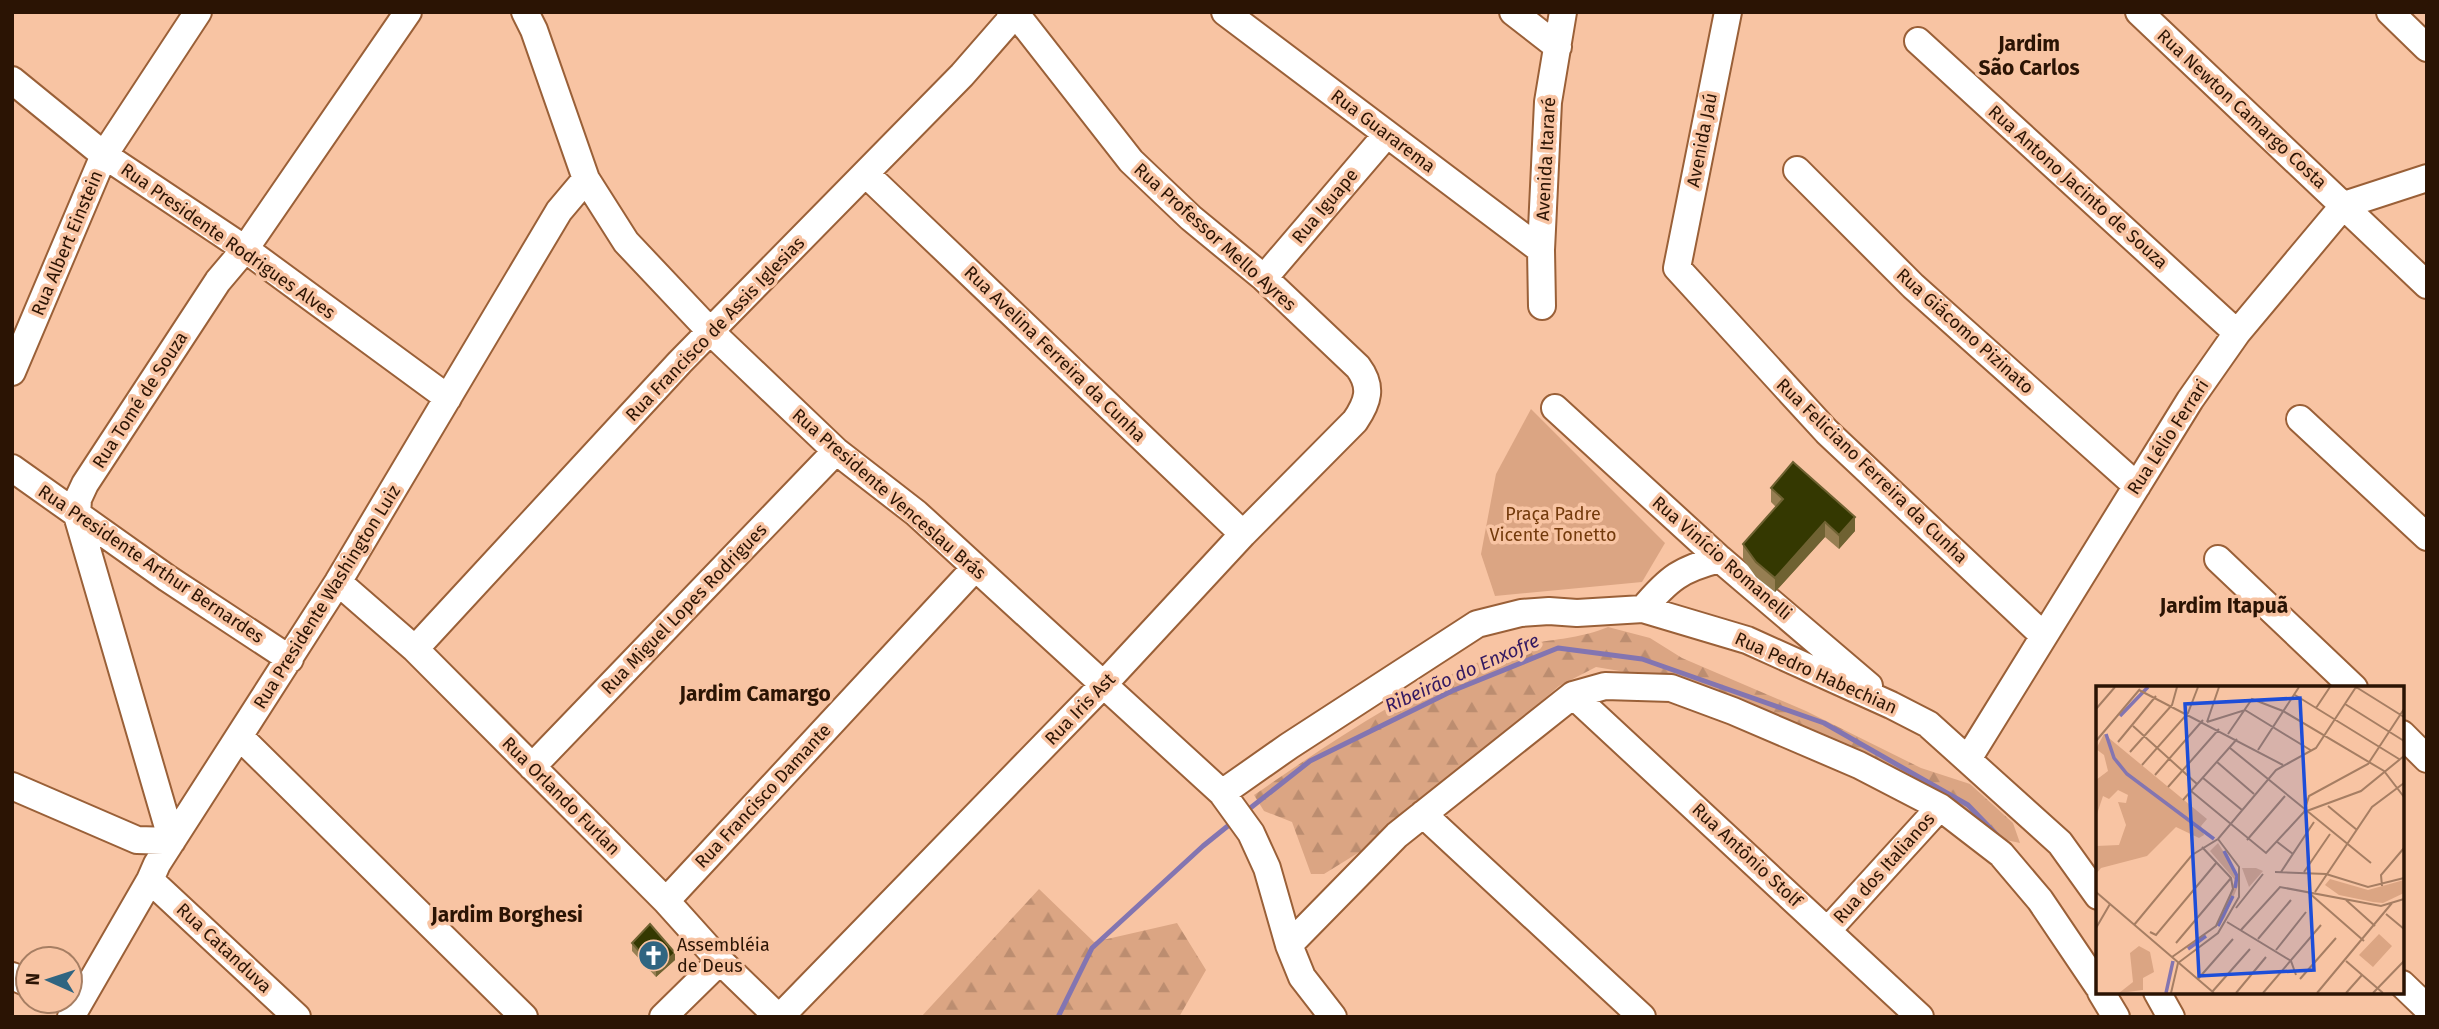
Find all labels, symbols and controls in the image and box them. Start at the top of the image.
street label: Rua Newton Camargo Costa [2153,25,2331,193]
district label: Jardim São Carlos [1978,31,2080,81]
street label: Rua Guararema [1326,85,1440,177]
street label: Avenida Jaú [1682,91,1722,189]
street label: Avenida Itararé [1532,97,1560,221]
street label: Rua Antono Jacinto de Souza [1984,101,2172,273]
street label: Rua Presidente Rodrigues Alves [117,158,339,324]
street label: Rua Professor Mello Ayres [1129,158,1301,316]
street label: Rua Iguape [1287,164,1363,248]
street label: Rua Albert Einstein [26,167,108,319]
street label: Rua Francisco de Assis Iglesias [621,232,809,426]
street label: Rua Avelina Ferreira da Cunha [960,261,1150,447]
street label: Rua Giácomo Pizinato [1892,264,2038,398]
street label: Rua Tomé de Souza [88,328,192,472]
street label: Rua Feliciano Ferreira da Cunha [1772,374,1972,568]
street label: Rua Lélio Ferrari [2123,375,2213,499]
street label: Rua Presidente Venceslau Brás [788,404,990,584]
street label: Rua Presidente Arthur Bernardes [34,480,268,648]
street label: Rua Presidente Washington Luiz [249,481,405,713]
street label: Rua Vinício Romanelli [1648,491,1796,625]
park label: Praça Padre Vicente Tonetto [1490,503,1616,546]
street label: Rua Miguel Lopes Rodrigues [597,519,771,699]
district label: Jardim Itapuã [2159,593,2288,619]
street label: Rua Pedro Habechian [1731,627,1901,719]
water label: Ribeirão do Enxofre [1381,629,1543,717]
street label: Rua Iris Ast [1040,668,1120,750]
district label: Jardim Camargo [678,681,831,707]
inset map [2096,686,2404,994]
street label: Rua Francisco Damante [690,719,836,873]
street label: Rua Orlando Furlan [497,732,625,860]
street label: Rua Antônio Stolf [1687,798,1808,913]
street label: Rua dos Italianos [1829,808,1939,928]
street label: Rua Catanduva [172,898,276,998]
district label: Jardim Borghesi [430,902,583,928]
place label: Assembléia de Deus [677,934,770,977]
church icon: Assembléia de Deus [637,938,671,972]
north arrow [14,945,84,1015]
text: N [21,972,44,986]

